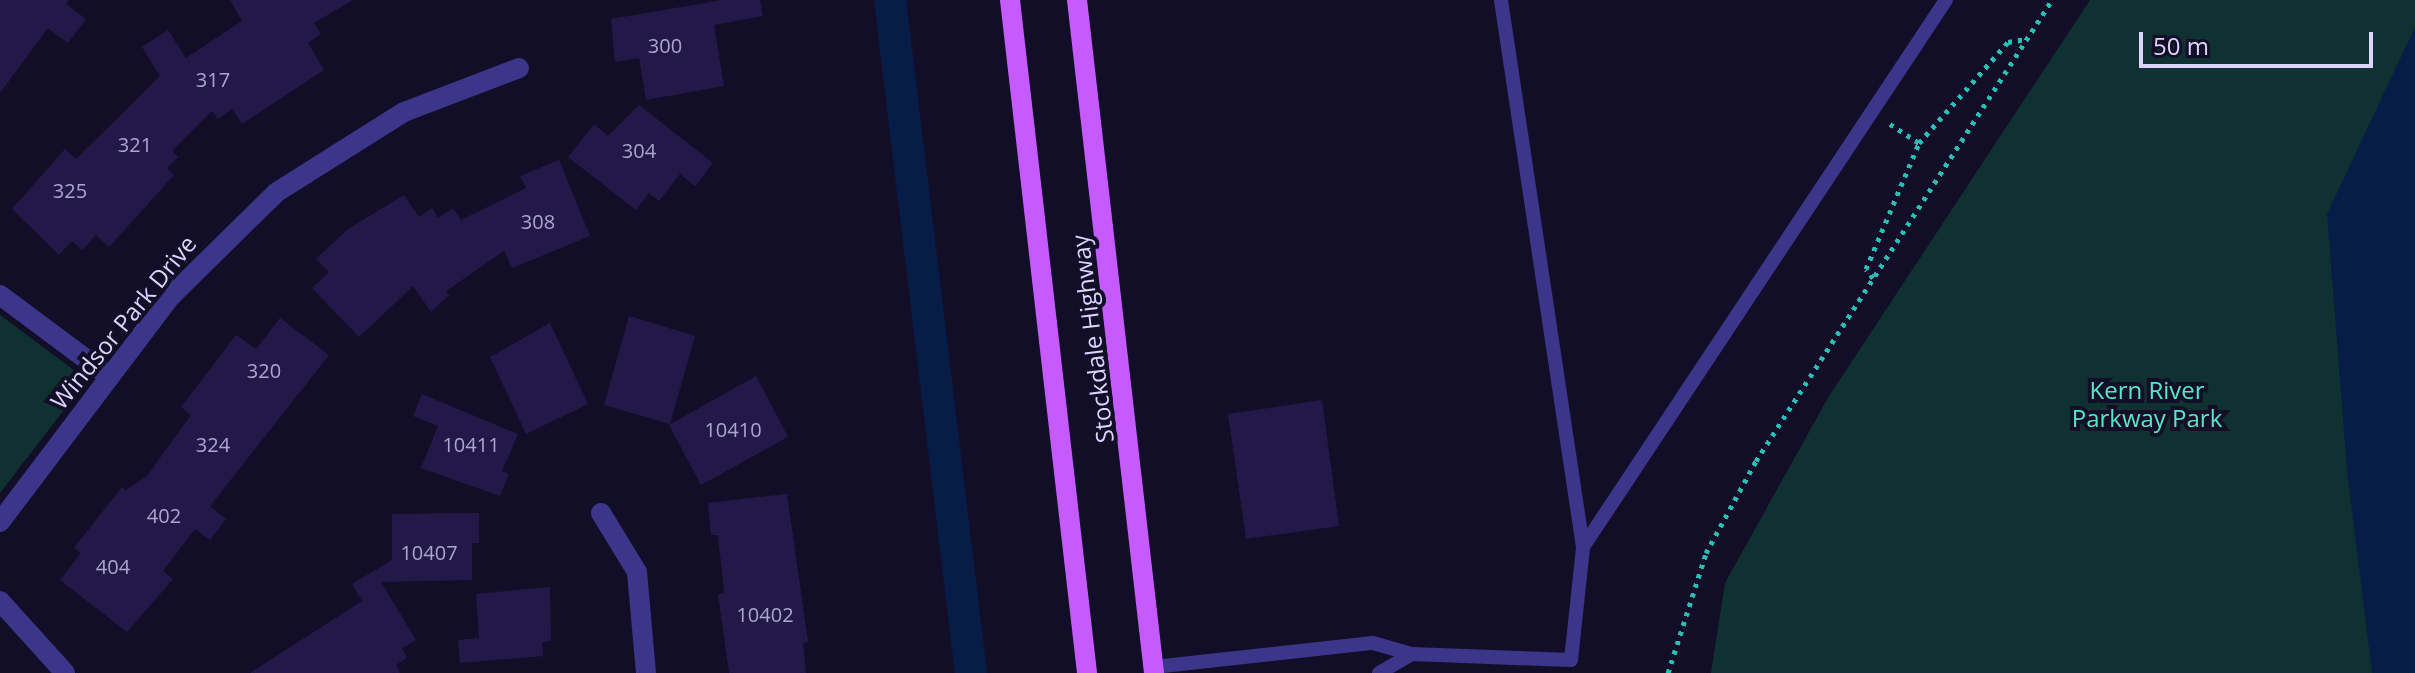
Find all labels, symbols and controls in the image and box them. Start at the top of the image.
scale bar [2143,16,2377,66]
text: 50 m [2153,29,2209,62]
house number: 300 [648,33,682,57]
house number: 317 [196,67,230,91]
house number: 321 [118,132,152,156]
house number: 304 [622,138,656,162]
house number: 325 [53,178,87,202]
house number: 308 [521,209,555,233]
street label: Windsor Park Drive [44,230,202,414]
street label: Stockdale Highway [1065,233,1119,445]
house number: 320 [247,358,281,382]
park label: Kern River Parkway Park [2072,376,2222,432]
house number: 10410 [704,417,762,441]
house number: 324 [196,432,230,456]
house number: 10411 [442,432,500,456]
house number: 402 [147,503,181,527]
house number: 10407 [400,540,458,564]
house number: 404 [96,554,130,578]
house number: 10402 [736,602,794,626]

